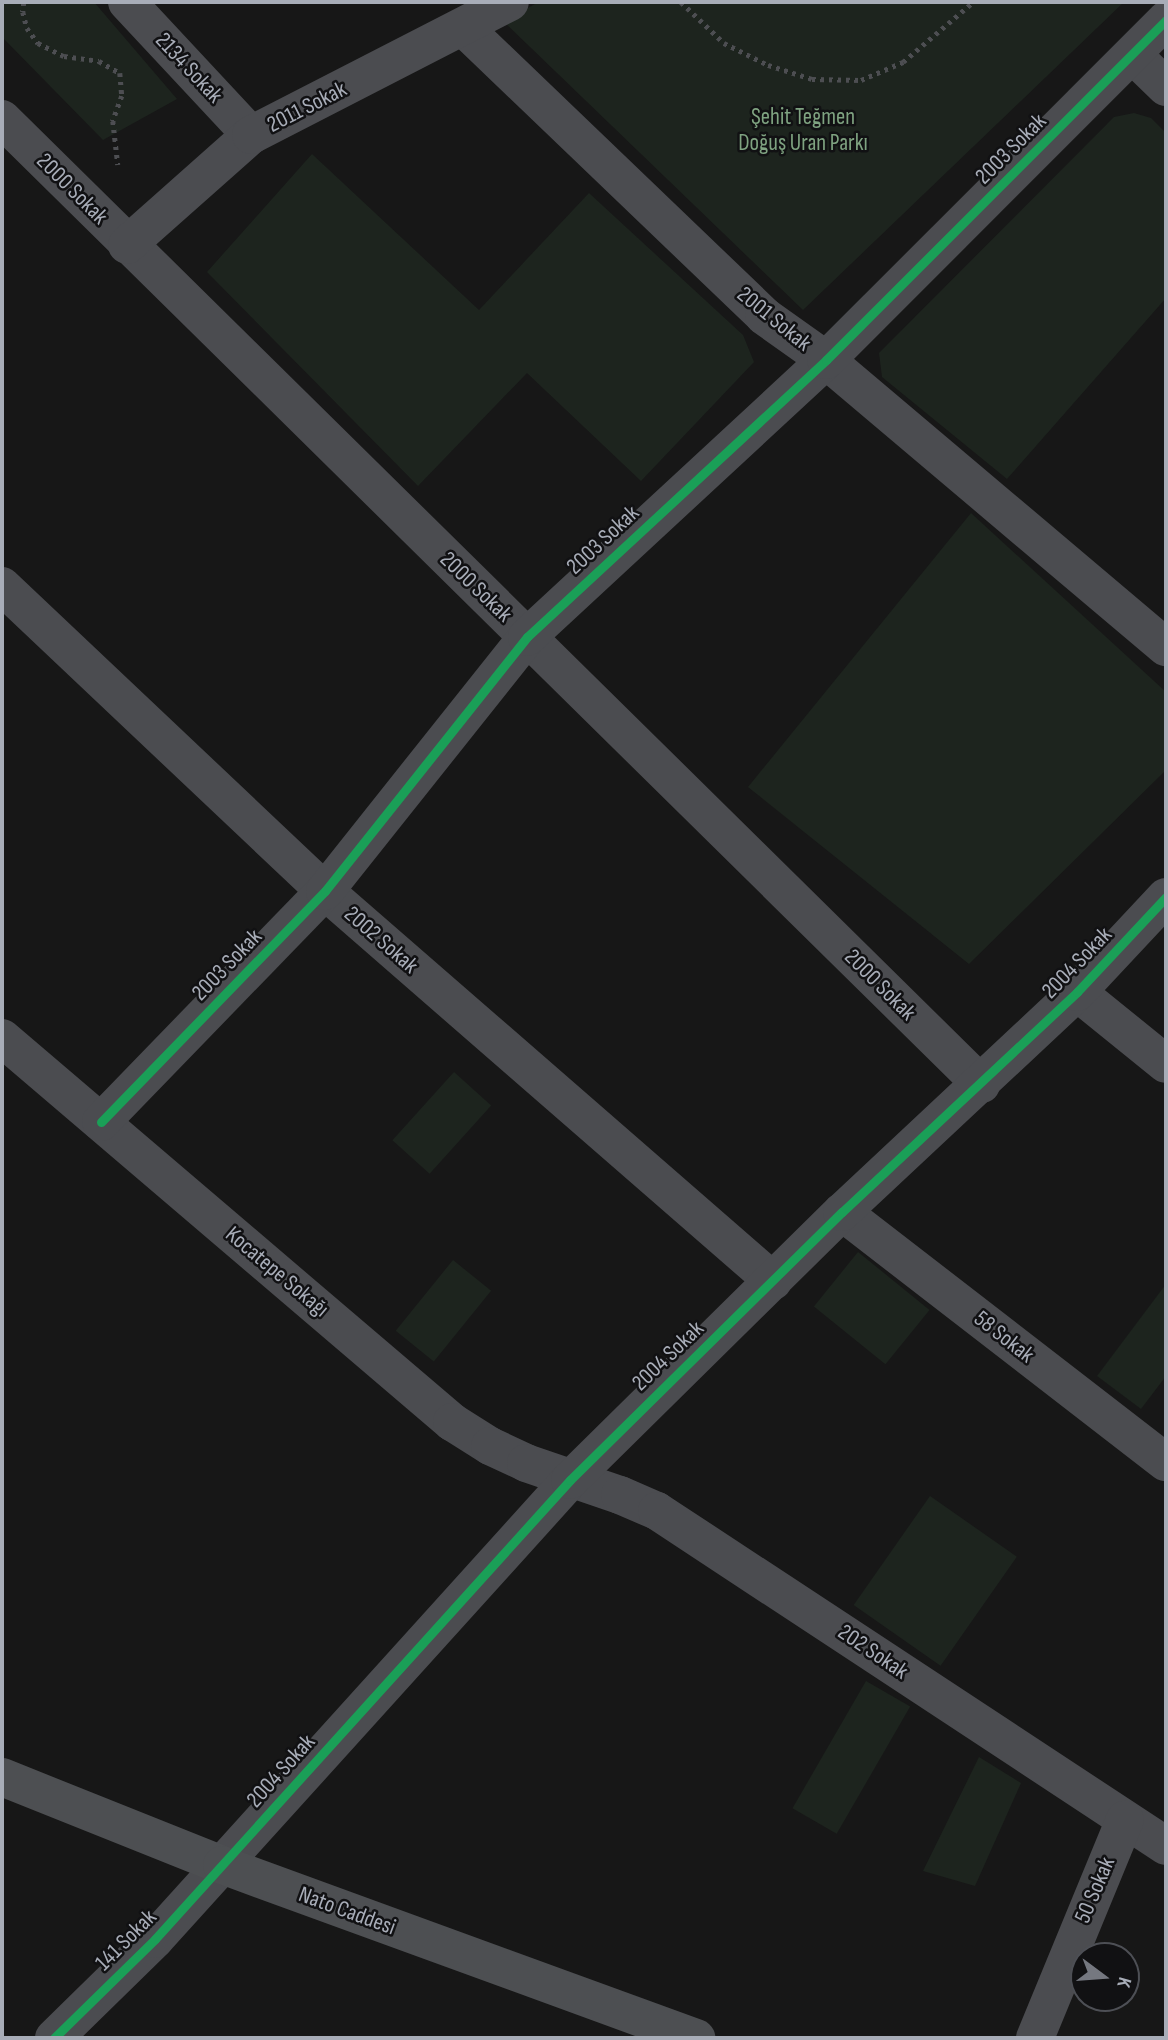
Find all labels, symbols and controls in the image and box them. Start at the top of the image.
street label: 2134 Sokak [149,27,229,109]
street label: 2011 Sokak [263,75,351,139]
park label: Şehit Teğmen Doğuş Uran Parkı [738,103,868,157]
street label: 2003 Sokak [970,108,1052,190]
street label: 2000 Sokak [31,148,113,230]
street label: 2001 Sokak [731,281,817,357]
street label: 2003 Sokak [561,500,645,580]
street label: 2000 Sokak [434,546,518,628]
street label: 2002 Sokak [338,900,424,980]
street label: 2004 Sokak [1036,921,1118,1005]
street label: 2003 Sokak [186,923,268,1007]
street label: 2000 Sokak [839,944,921,1026]
street label: Kocatepe Sokağı [220,1221,334,1323]
street label: 58 Sokak [968,1305,1040,1369]
street label: 2004 Sokak [626,1315,710,1397]
street label: 202 Sokak [833,1619,913,1685]
street label: 2004 Sokak [241,1729,321,1813]
street label: 50 Sokak [1069,1853,1121,1927]
street label: Nato Caddesi [295,1881,399,1941]
street label: 141 Sokak [90,1904,162,1976]
north arrow [1070,1942,1140,2012]
text: K [1111,1975,1136,1990]

